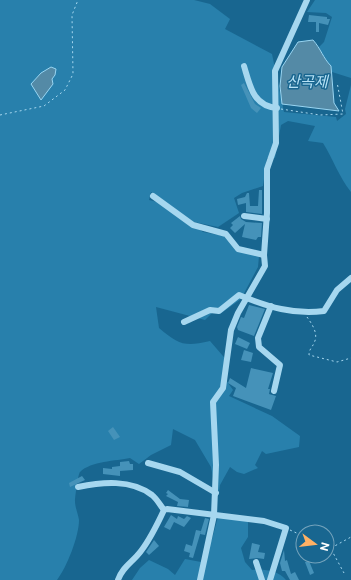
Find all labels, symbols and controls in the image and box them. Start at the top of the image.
water label: 산곡제 [286,73,330,90]
north arrow [295,524,335,564]
text: N [318,541,332,552]

